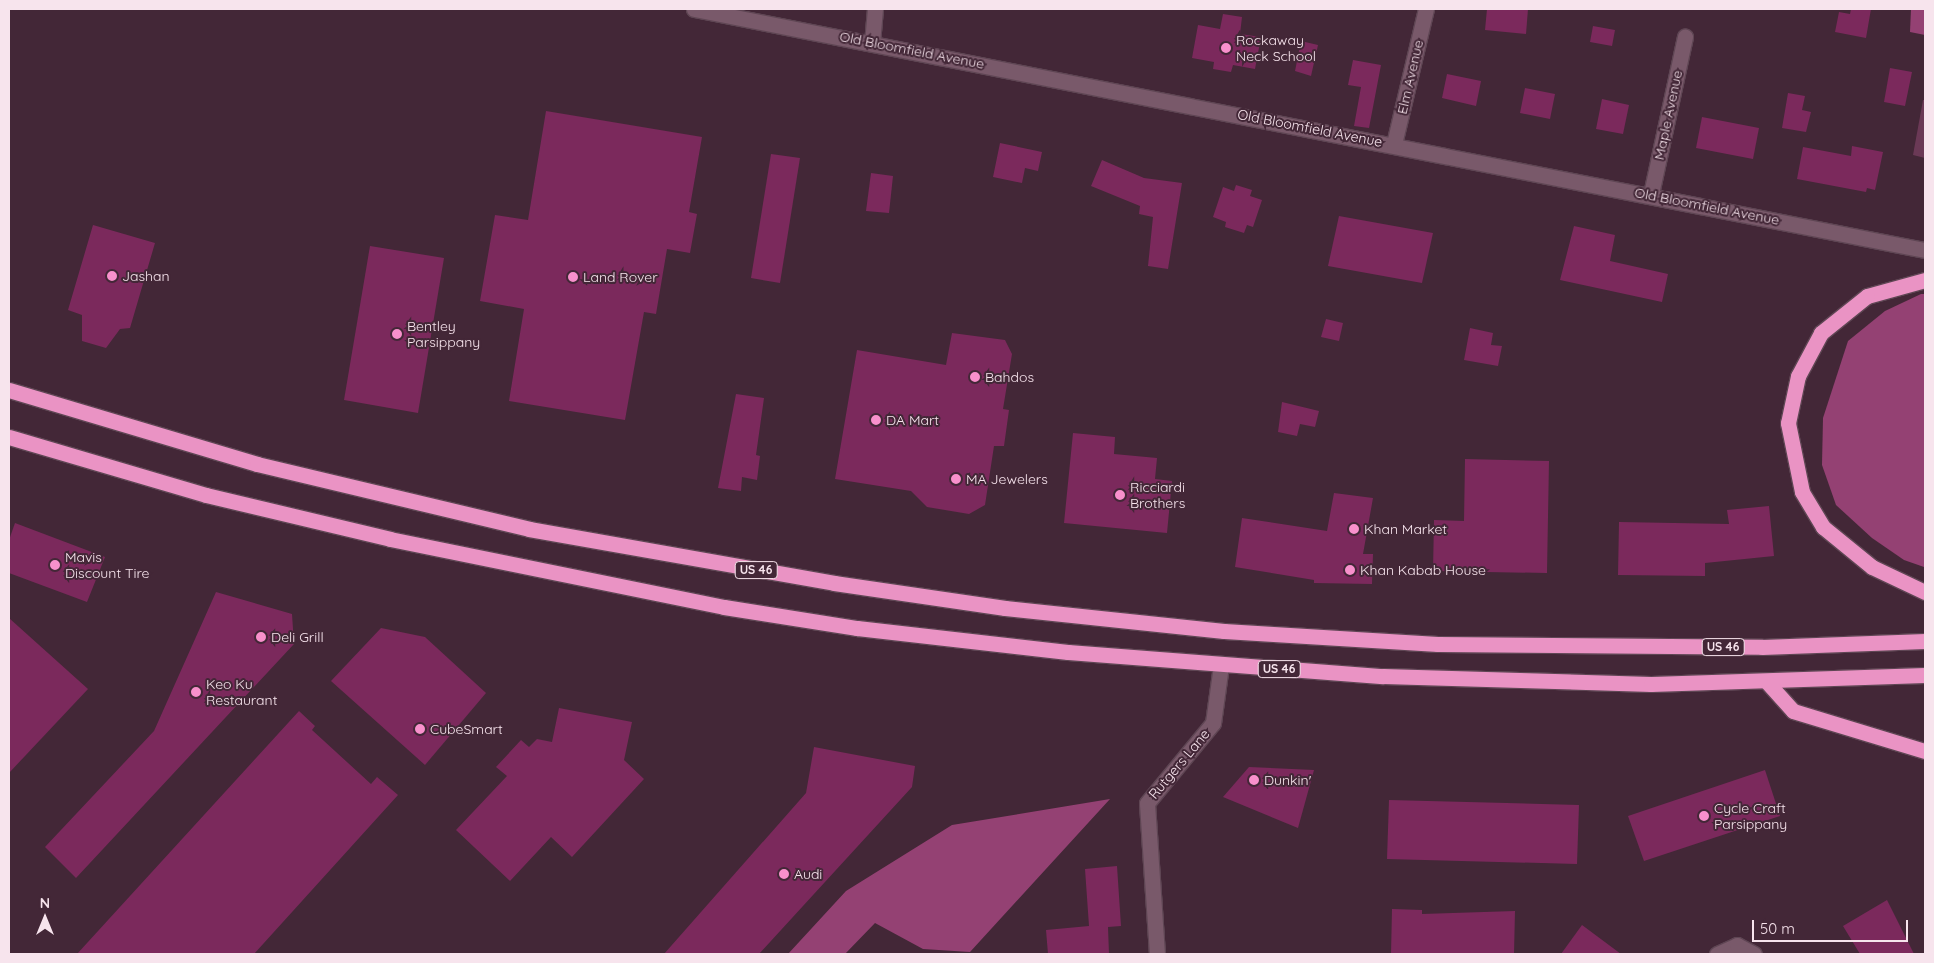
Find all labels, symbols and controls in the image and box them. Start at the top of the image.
street label: Old Bloomfield Avenue [838,28,986,72]
place label: Rockaway Neck School [1236,32,1316,64]
street label: Elm Avenue [1393,38,1427,116]
marker: Rockaway Neck School [1220,42,1232,54]
street label: Maple Avenue [1650,69,1686,161]
street label: Old Bloomfield Avenue [1236,106,1384,150]
street label: Old Bloomfield Avenue [1633,184,1781,228]
place label: Jashan [122,268,170,284]
place label: Land Rover [583,269,658,285]
marker: Jashan [106,270,118,282]
marker: Land Rover [567,271,579,283]
place label: Bentley Parsippany [407,318,480,351]
marker: Bentley Parsippany [391,328,403,340]
place label: Bahdos [985,369,1034,385]
marker: Bahdos [969,371,981,383]
place label: DA Mart [886,412,939,428]
marker: DA Mart [870,414,882,426]
place label: MA Jewelers [966,471,1048,487]
marker: MA Jewelers [950,473,962,485]
place label: Ricciardi Brothers [1130,479,1185,512]
marker: Ricciardi Brothers [1114,489,1126,501]
place label: Khan Market [1364,521,1447,537]
marker: Khan Market [1348,523,1360,535]
place label: Mavis Discount Tire [65,549,149,582]
marker: Mavis Discount Tire [49,559,61,571]
road number: US 46 [734,560,778,580]
place label: Khan Kabab House [1360,562,1486,578]
marker: Khan Kabab House [1344,564,1356,576]
place label: Deli Grill [271,629,324,645]
marker: Deli Grill [255,631,267,643]
road number: US 46 [1700,638,1746,656]
road number: US 46 [1256,660,1302,679]
place label: Keo Ku Restaurant [206,676,277,709]
marker: Keo Ku Restaurant [190,686,202,698]
place label: CubeSmart [430,721,503,737]
marker: CubeSmart [414,723,426,735]
street label: Rutgers Lane [1145,726,1213,802]
place label: Dunkin' [1264,772,1311,788]
marker: Dunkin' [1248,774,1260,786]
place label: Cycle Craft Parsippany [1714,800,1787,832]
marker: Cycle Craft Parsippany [1698,810,1710,822]
place label: Audi [794,866,822,882]
marker: Audi [778,868,790,880]
north arrow [20,893,70,943]
text: N [40,894,50,912]
scale bar [1754,910,1910,942]
text: 50 m [1760,919,1795,938]

